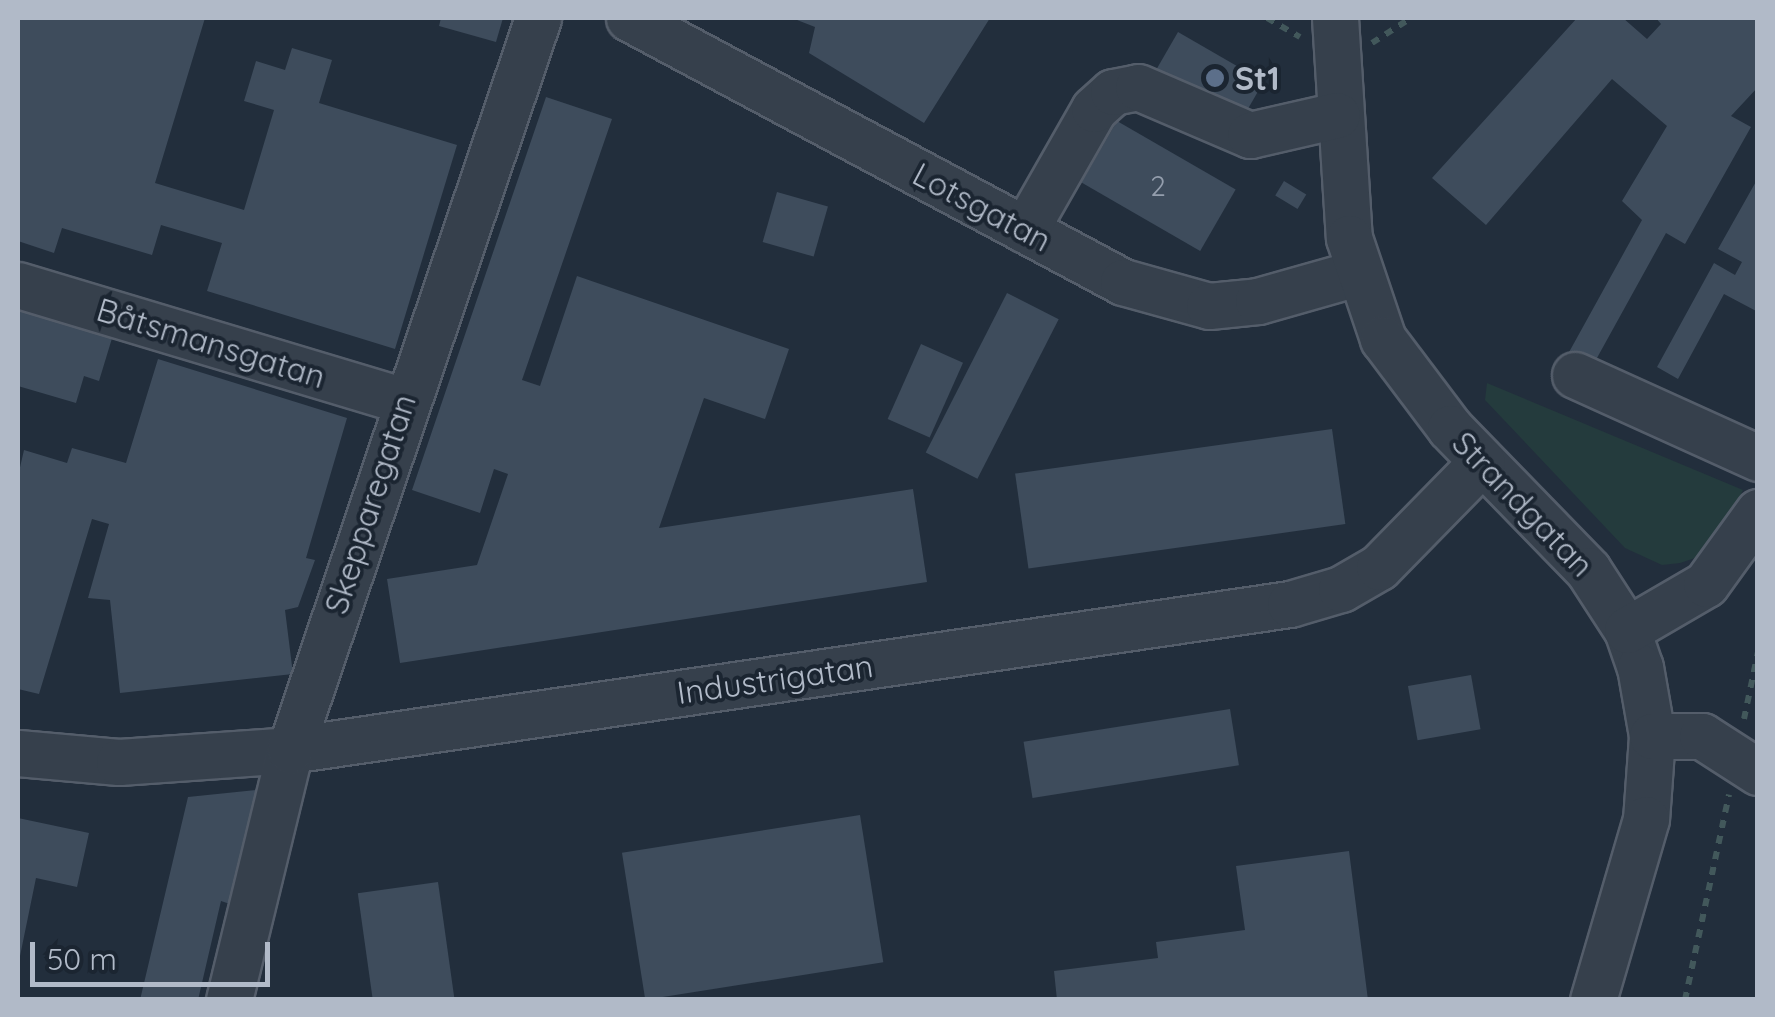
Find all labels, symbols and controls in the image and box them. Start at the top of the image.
place label: St1 [1235,59,1280,97]
marker: St1 [1204,67,1226,89]
street label: Lotsgatan [906,155,1058,259]
house number: 2 [1150,169,1166,203]
street label: Båtsmansgatan [92,290,330,396]
street label: Skepparegatan [316,390,424,618]
street label: Strandgatan [1445,424,1601,584]
street label: Industrigatan [675,646,875,712]
scale bar [35,922,275,984]
text: 50 m [47,940,117,978]

